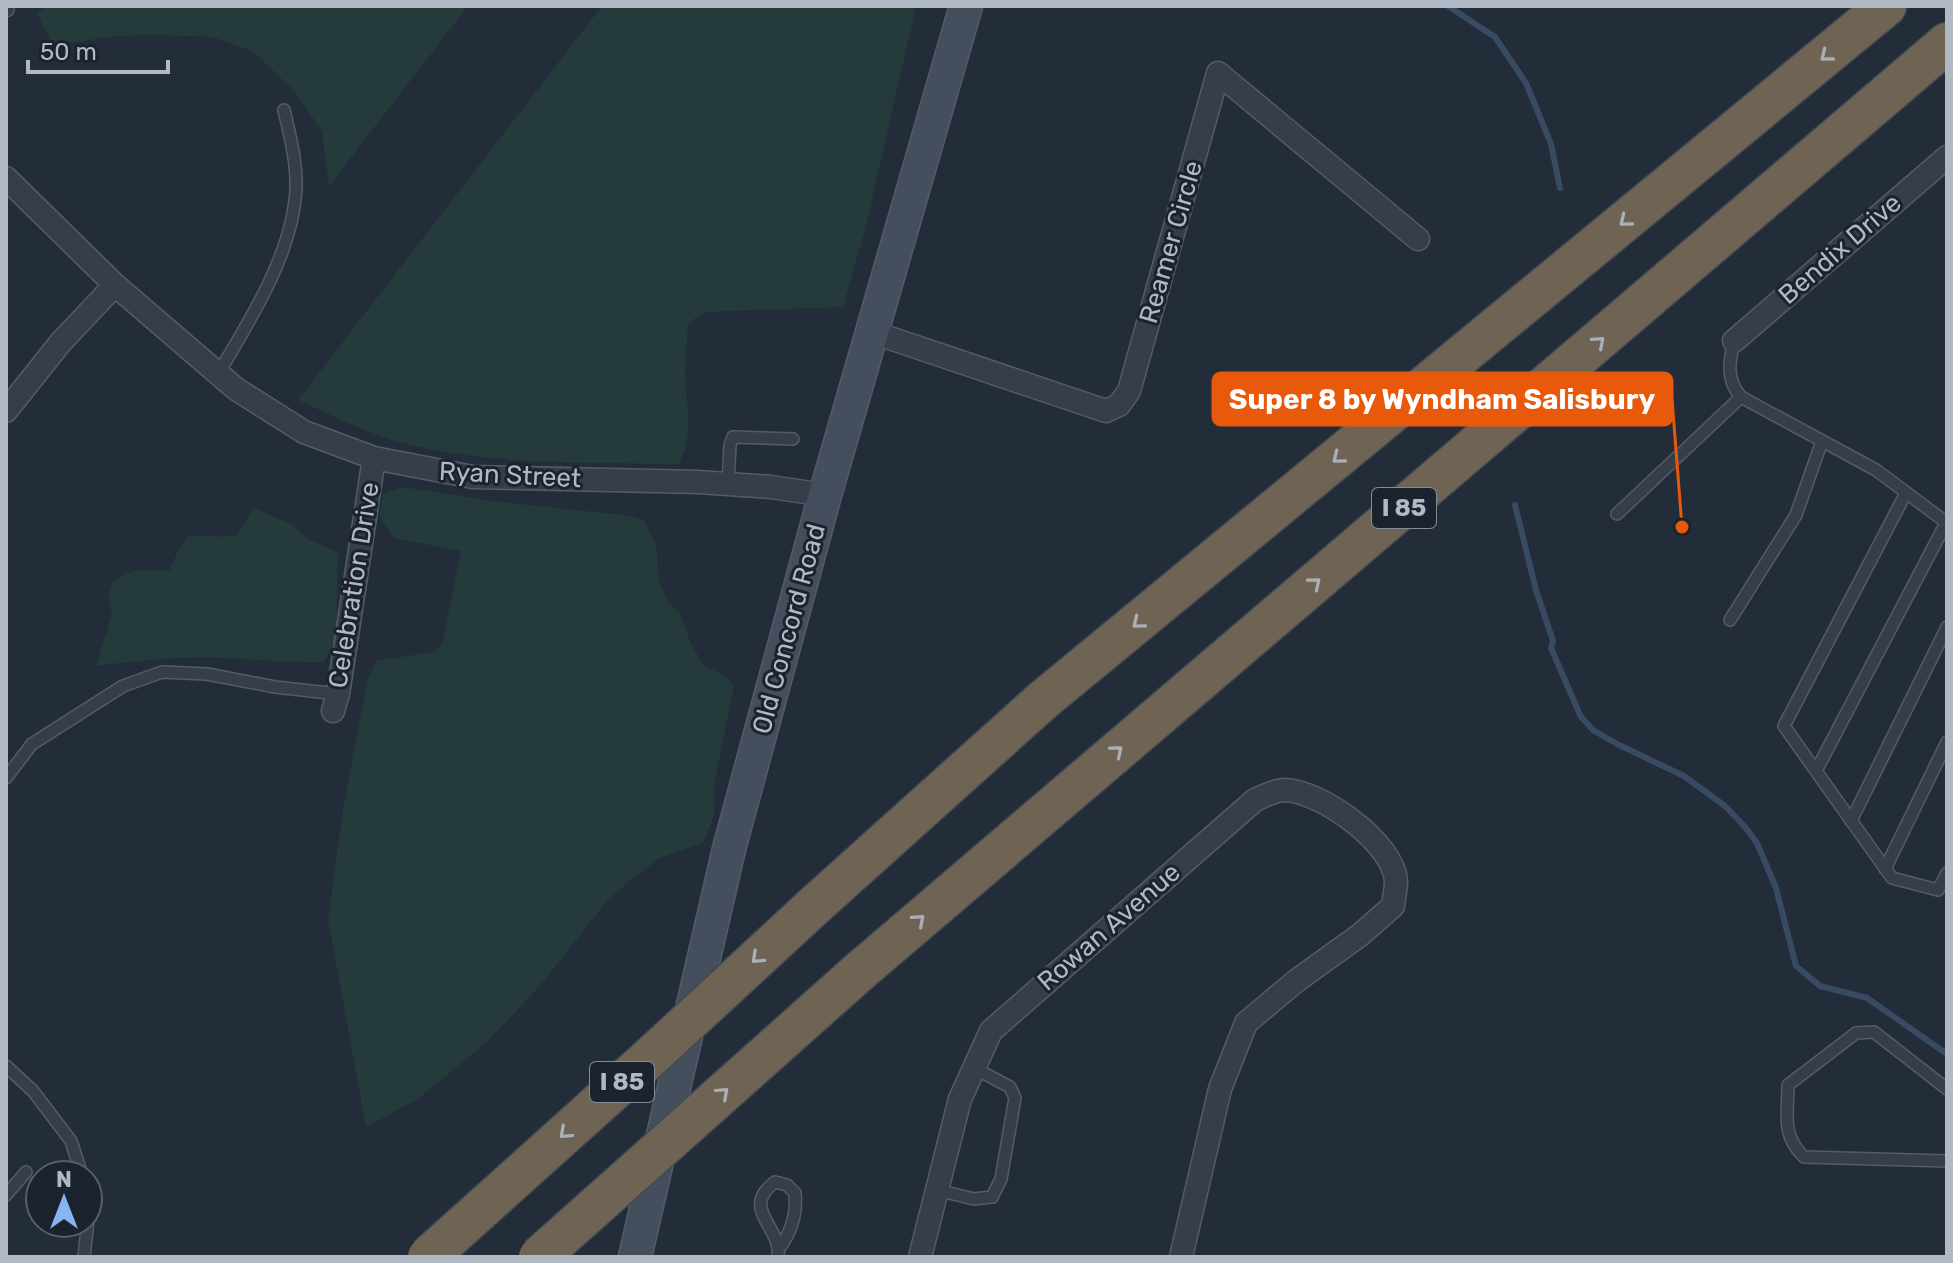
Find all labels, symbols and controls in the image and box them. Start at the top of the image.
scale bar [28,24,168,74]
text: 50 m [40,38,97,66]
one-way arrow [1821,46,1835,61]
street label: Reamer Circle [1133,157,1209,327]
street label: Bendix Drive [1772,187,1908,311]
one-way arrow [1620,211,1635,226]
one-way arrow [1589,337,1604,352]
callout: Super 8 by Wyndham Salisbury [1213,373,1672,425]
text: Super 8 by Wyndham Salisbury [1229,383,1655,416]
one-way arrow [1332,448,1347,462]
street label: Ryan Street [438,456,582,494]
street label: Celebration Drive [322,480,386,690]
road number: I 85 [1372,488,1436,528]
street label: Old Concord Road [746,521,832,737]
one-way arrow [1306,578,1321,593]
one-way arrow [1132,613,1147,628]
one-way arrow [1108,746,1123,761]
street label: Rowan Avenue [1031,857,1187,997]
one-way arrow [910,915,925,930]
one-way arrow [752,949,767,963]
road number: I 85 [590,1062,654,1102]
one-way arrow [713,1089,728,1103]
one-way arrow [560,1124,575,1138]
north arrow [24,1159,104,1239]
text: N [56,1166,72,1193]

